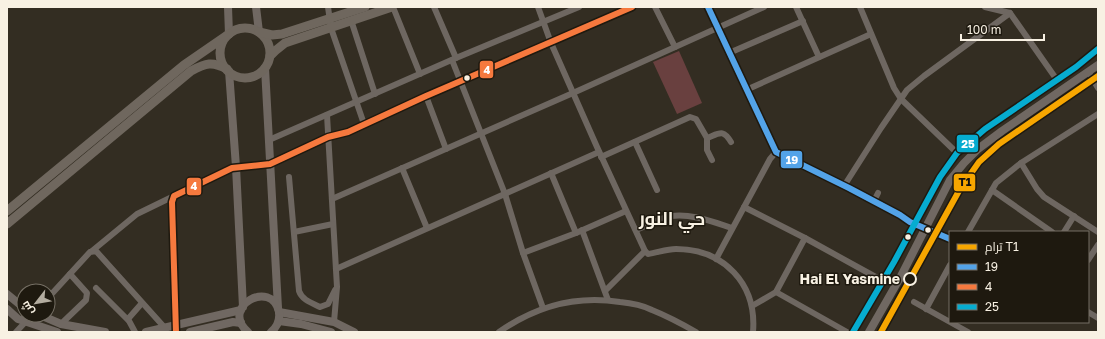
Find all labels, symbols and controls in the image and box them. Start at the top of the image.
scale bar [961,16,1044,42]
text: 100 m [967,22,1001,37]
line badge: 4 [479,60,494,79]
text: 4 [484,63,491,76]
unlabelled marker [462,73,472,83]
line badge: 25 [956,134,979,153]
text: 25 [961,137,975,150]
line badge: 19 [780,150,803,169]
text: 19 [786,153,798,166]
line badge: T1 [953,173,976,192]
text: T1 [959,175,972,188]
line badge: 4 [186,177,202,196]
text: 4 [191,179,198,192]
district label: حي النور [638,207,705,234]
unlabelled marker [923,225,933,235]
legend [949,231,1089,323]
unlabelled marker [903,232,913,242]
text: ترام T1 [985,239,1019,255]
text: 19 [985,259,998,274]
place label: Hai El Yasmine [800,270,900,287]
marker: Hai El Yasmine [903,272,917,286]
text: 4 [985,279,992,294]
north arrow [16,283,56,323]
text: ش [18,298,37,318]
text: 25 [985,299,999,314]

